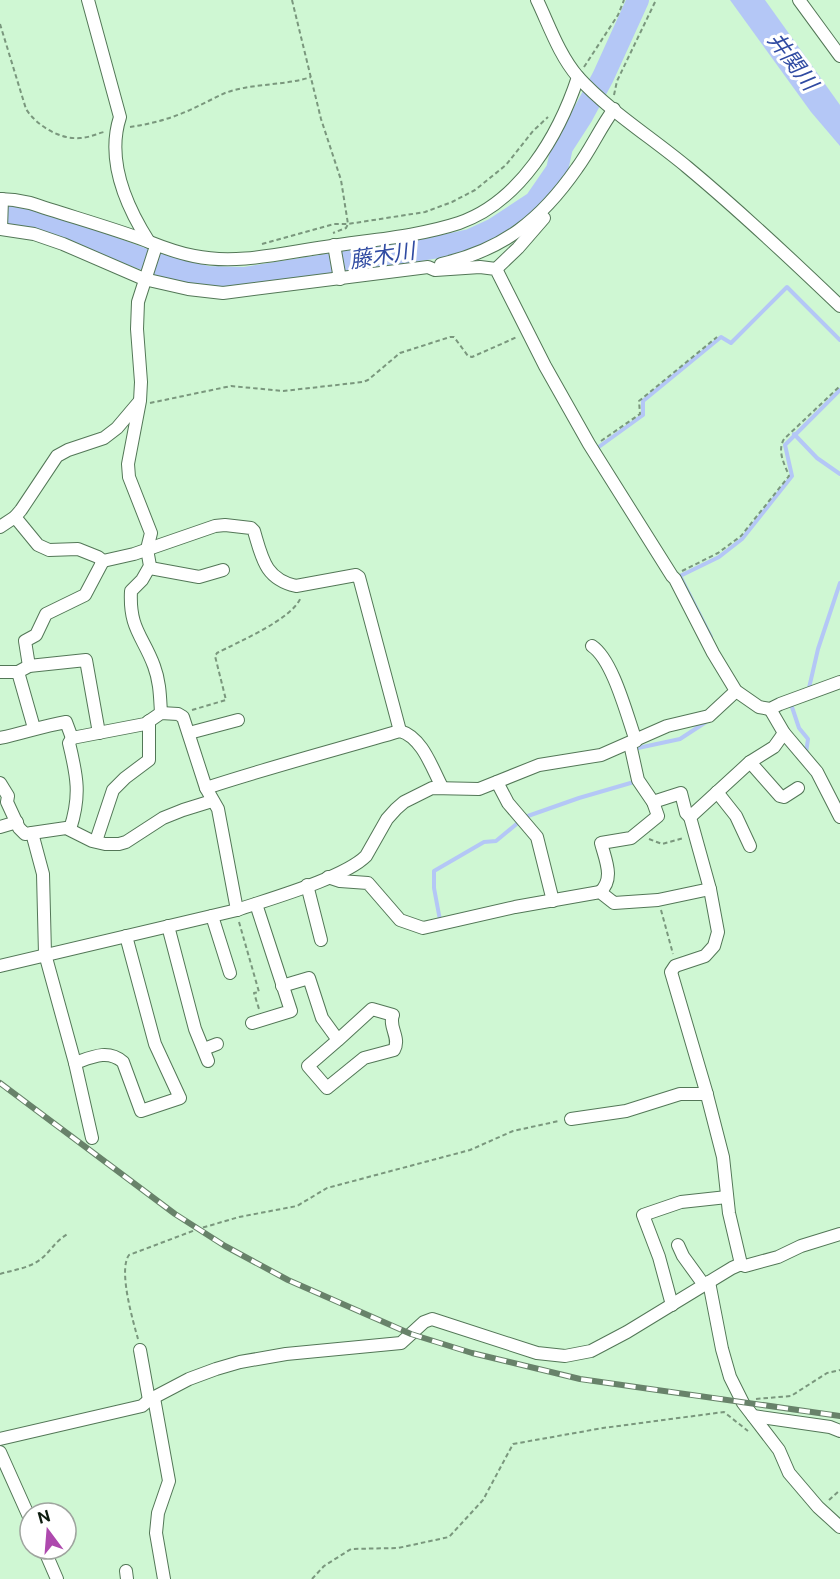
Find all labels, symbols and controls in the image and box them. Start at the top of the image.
water label: 井関川 [763,27,824,97]
water label: 藤木川 [347,237,419,273]
north arrow [18,1501,78,1561]
text: N [35,1506,53,1528]

